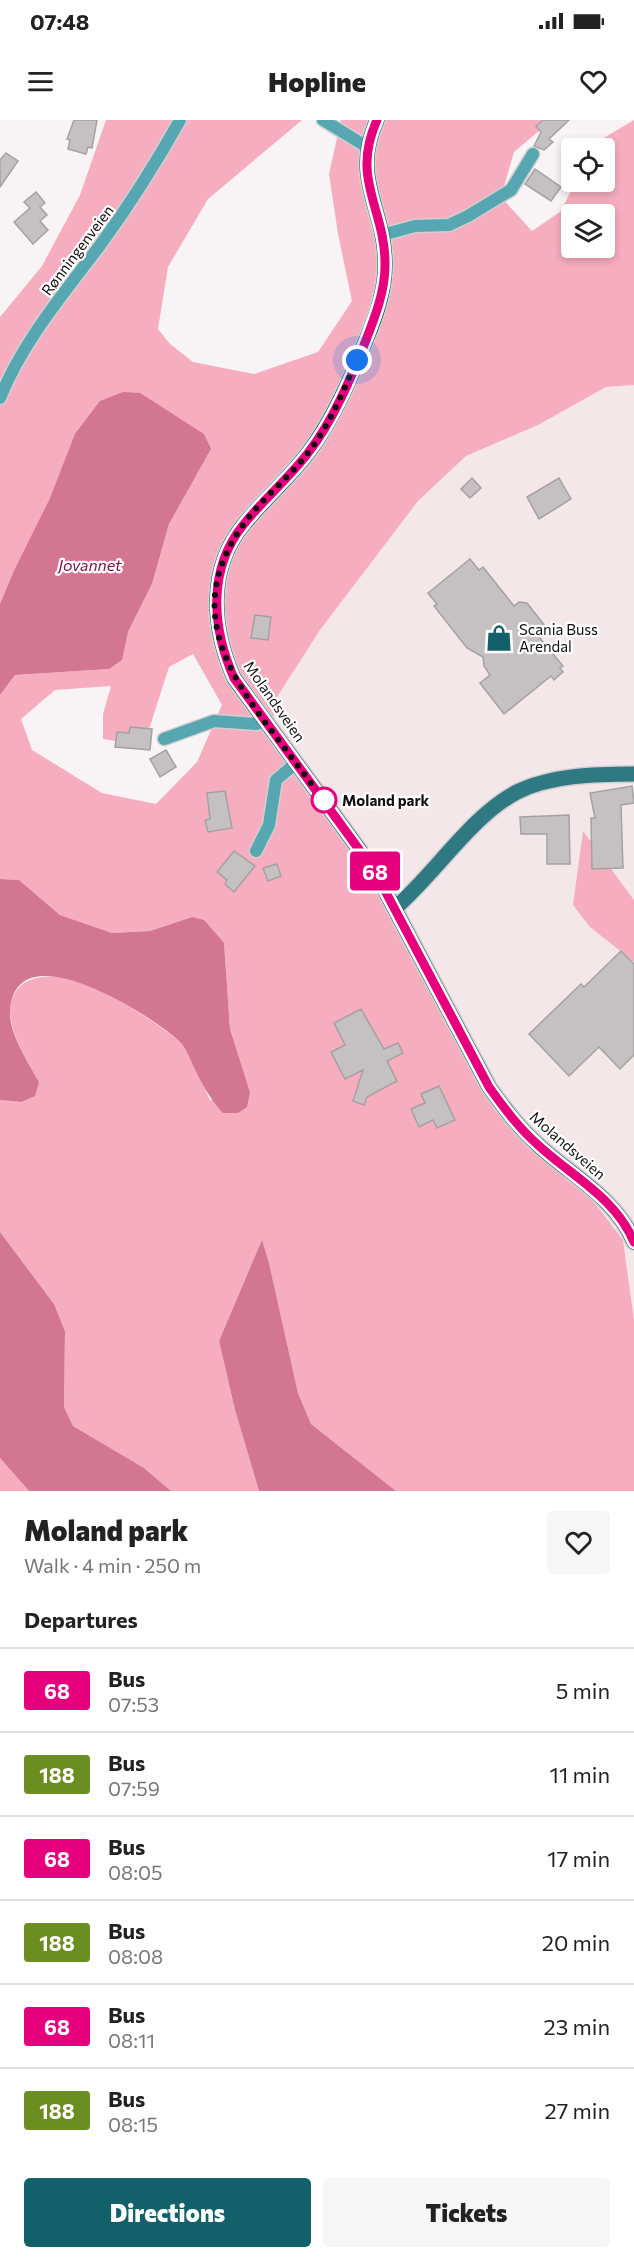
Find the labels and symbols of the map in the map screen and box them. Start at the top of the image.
street label: Rønningenveien [37,201,117,299]
your location [342,345,372,375]
water label: Jovannet [56,555,122,574]
place label: Scania Buss Arendal [519,620,598,655]
shop icon: Scania Buss Arendal [484,623,514,653]
street label: Molandsveien [241,657,309,745]
marker: Moland park [311,787,337,813]
place label: Moland park [342,791,430,809]
line badge: 68 [348,852,402,891]
street label: Molandsveien [526,1107,610,1183]

